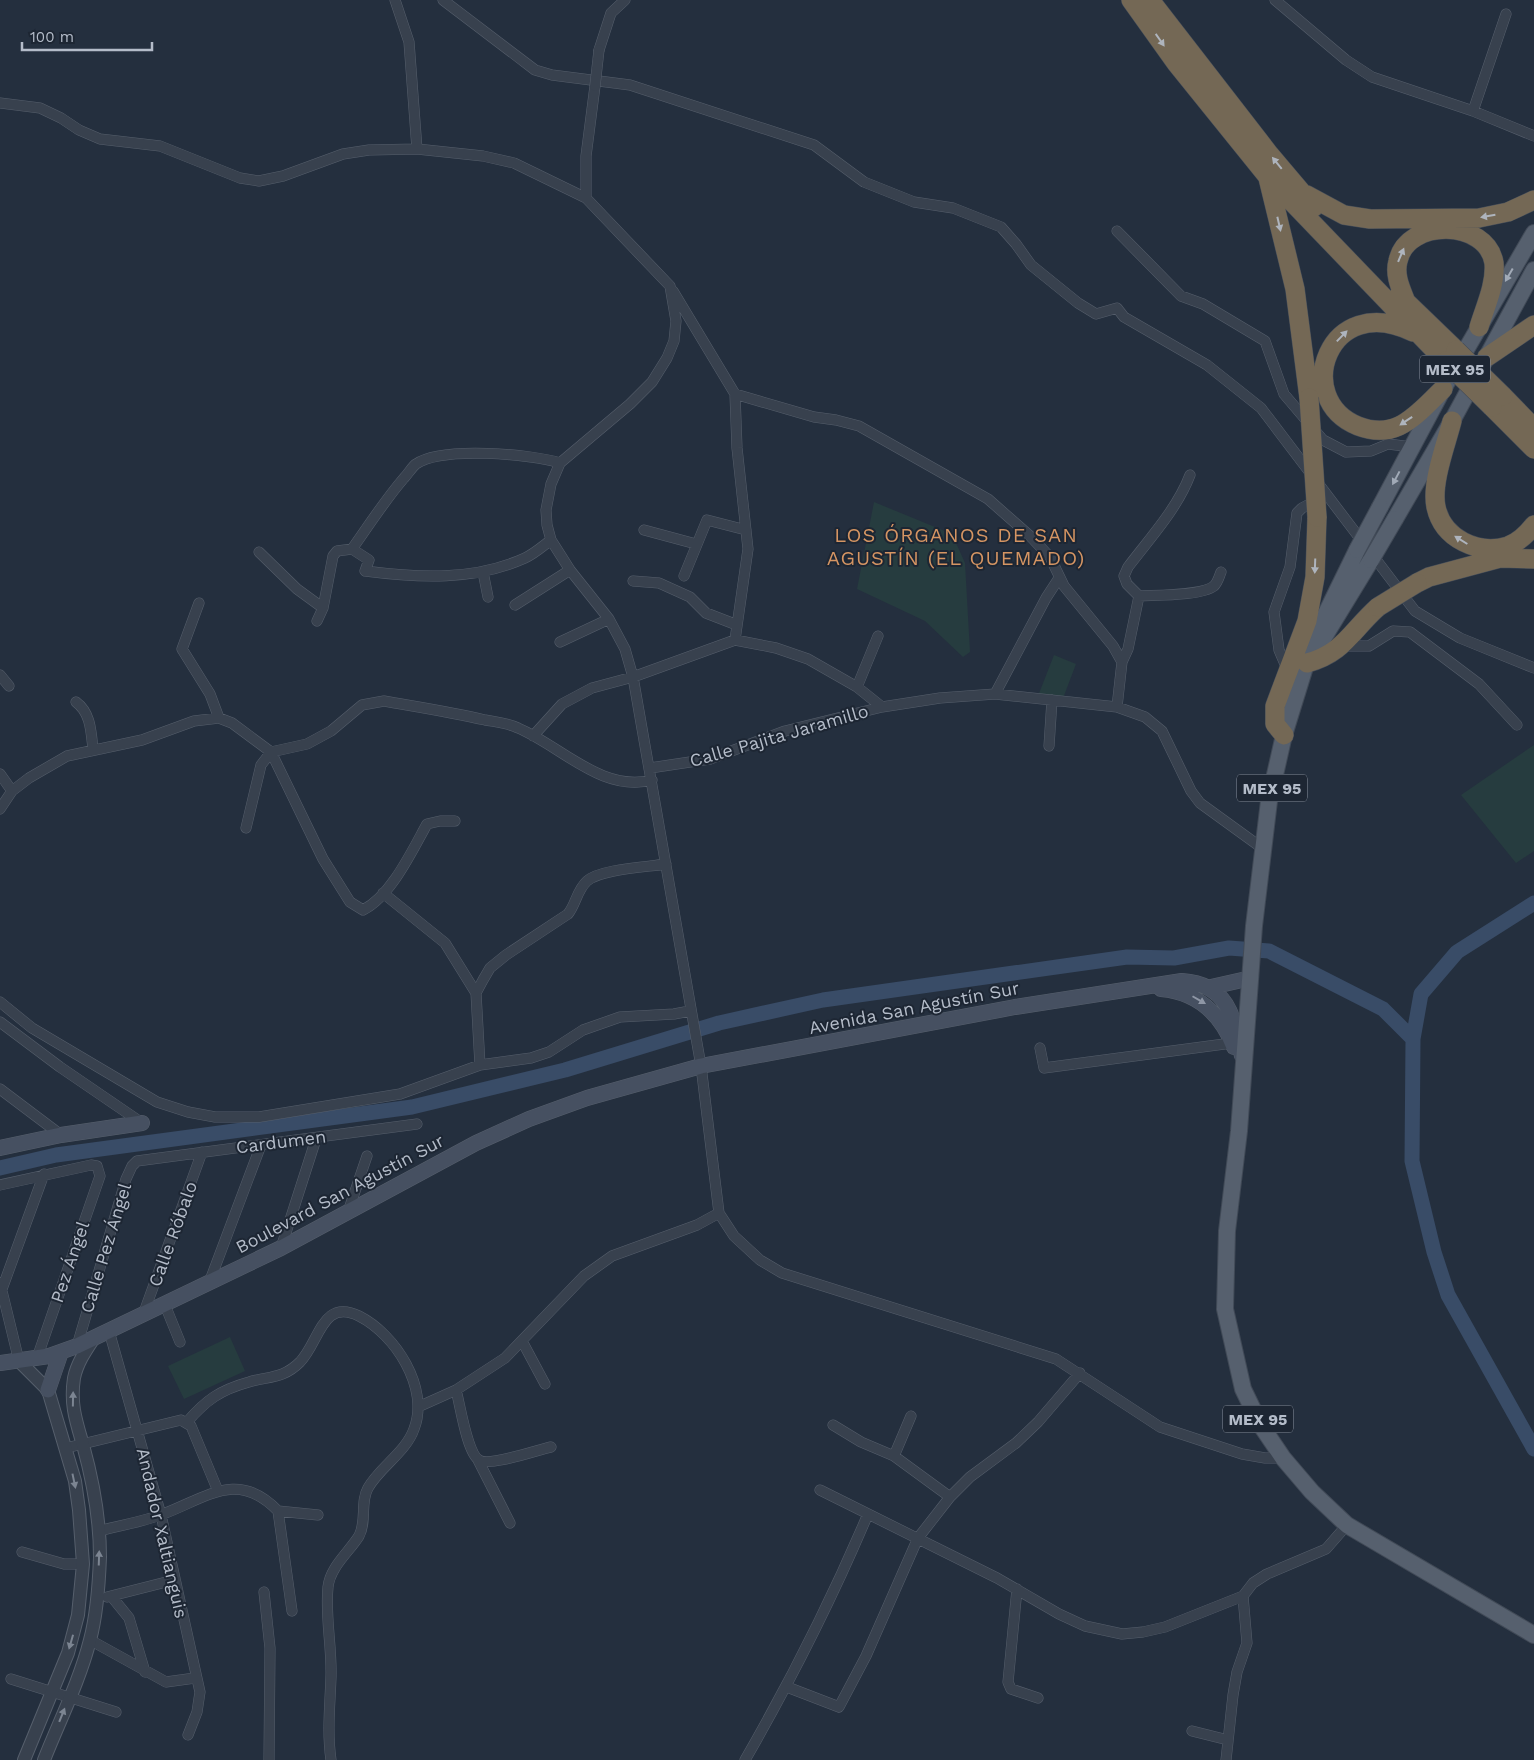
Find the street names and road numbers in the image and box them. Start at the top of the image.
road number: MEX 95 [1420,356,1490,382]
street label: Calle Pajita Jaramillo [687,700,871,771]
road number: MEX 95 [1237,774,1307,801]
street label: Avenida San Agustín Sur [807,977,1021,1038]
street label: Cardumen [235,1126,327,1157]
street label: Boulevard San Agustín Sur [232,1130,447,1257]
street label: Calle Róbalo [144,1178,201,1289]
street label: Calle Pez Ángel [76,1180,135,1315]
street label: Pez Ángel [46,1218,93,1305]
road number: MEX 95 [1223,1406,1293,1432]
street label: Andador Xaltianguis [133,1446,192,1620]

